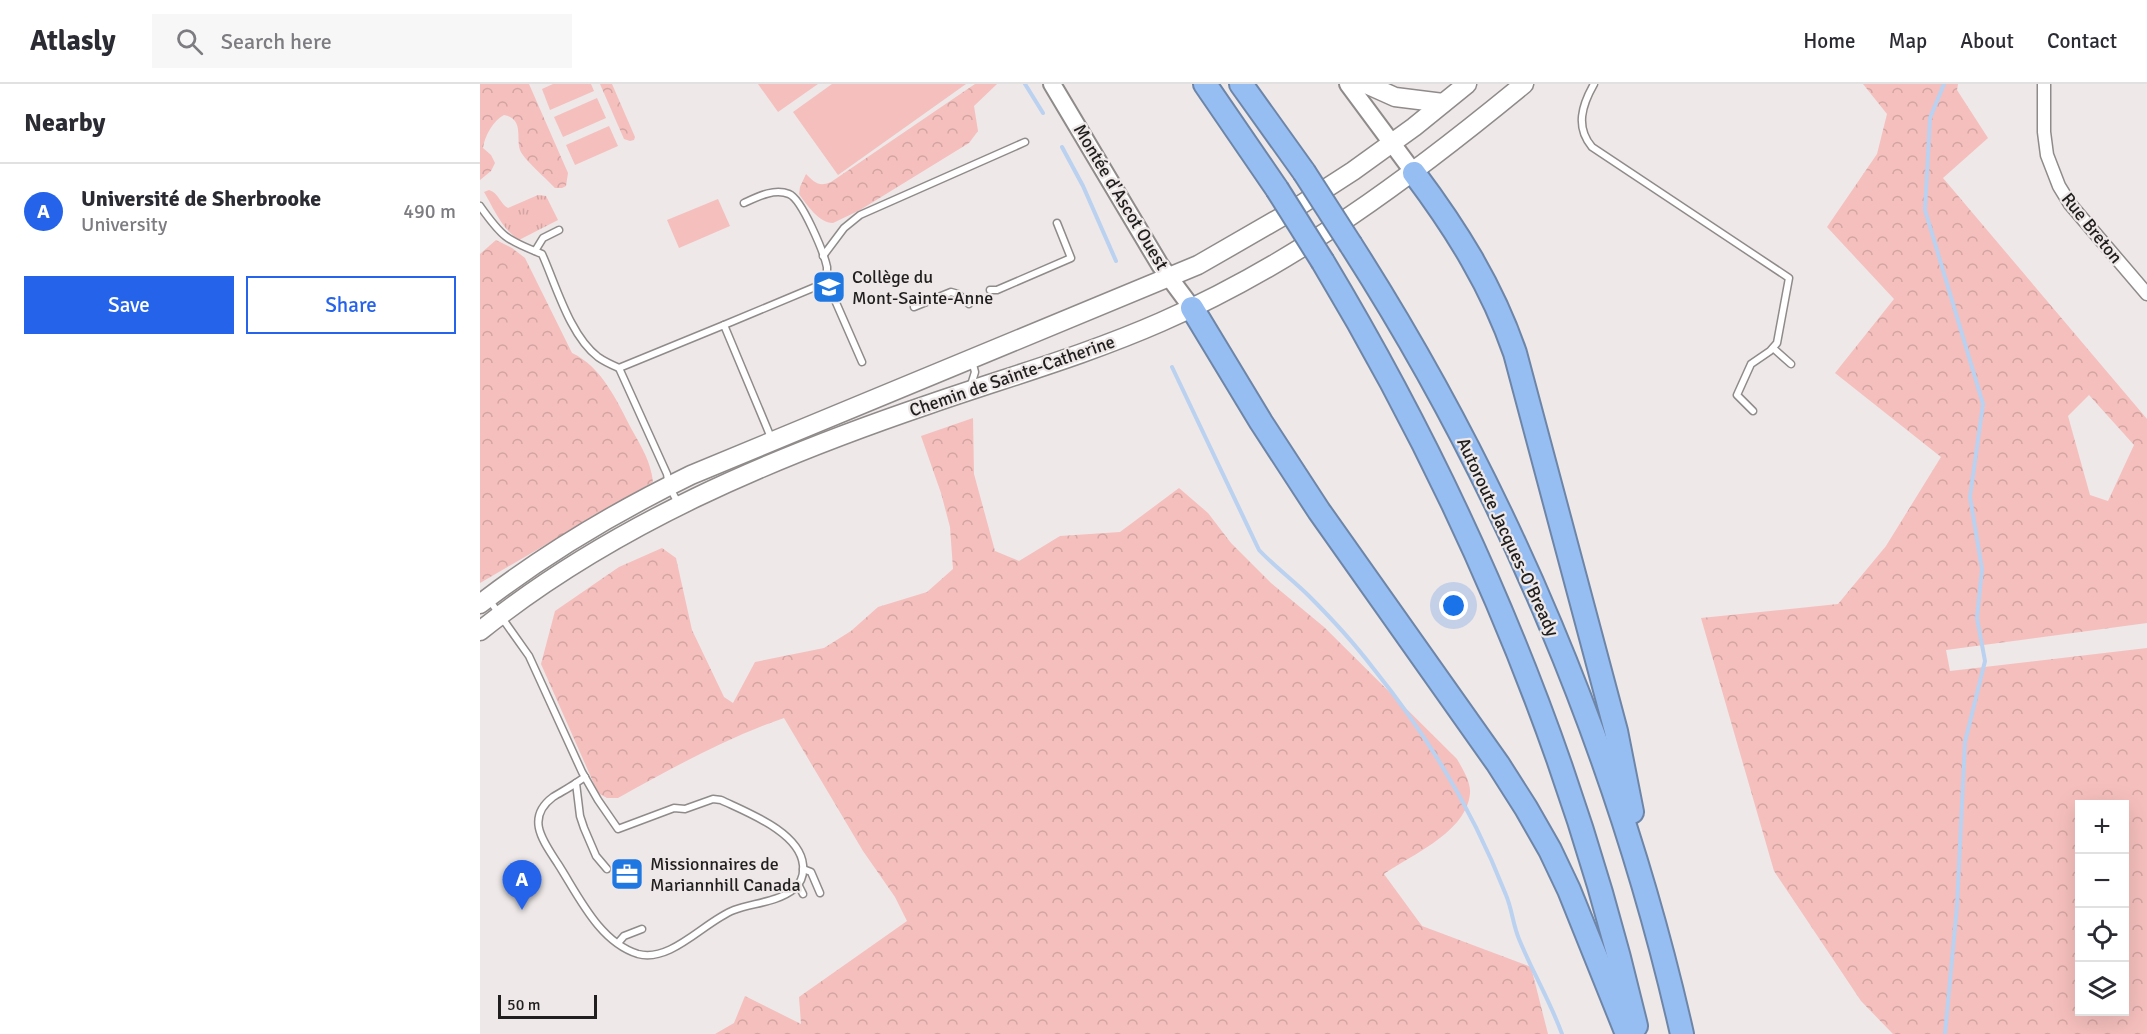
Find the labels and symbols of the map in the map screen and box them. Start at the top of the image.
street label: Montée d'Ascot Ouest [1069,120,1173,274]
street label: Rue Breton [2057,188,2127,268]
place label: Collège du Mont-Sainte-Anne [852,266,993,309]
school or university icon: Collège du Mont-Sainte-Anne [811,269,847,305]
street label: Chemin de Sainte-Catherine [906,330,1118,422]
street label: Autoroute Jacques-O'Bready [1452,434,1564,640]
your location [1439,591,1468,620]
place label: Missionnaires de Mariannhill Canada [650,853,801,896]
office icon: Missionnaires de Mariannhill Canada [609,856,645,892]
pin: A [502,860,542,910]
scale bar [498,992,597,1020]

